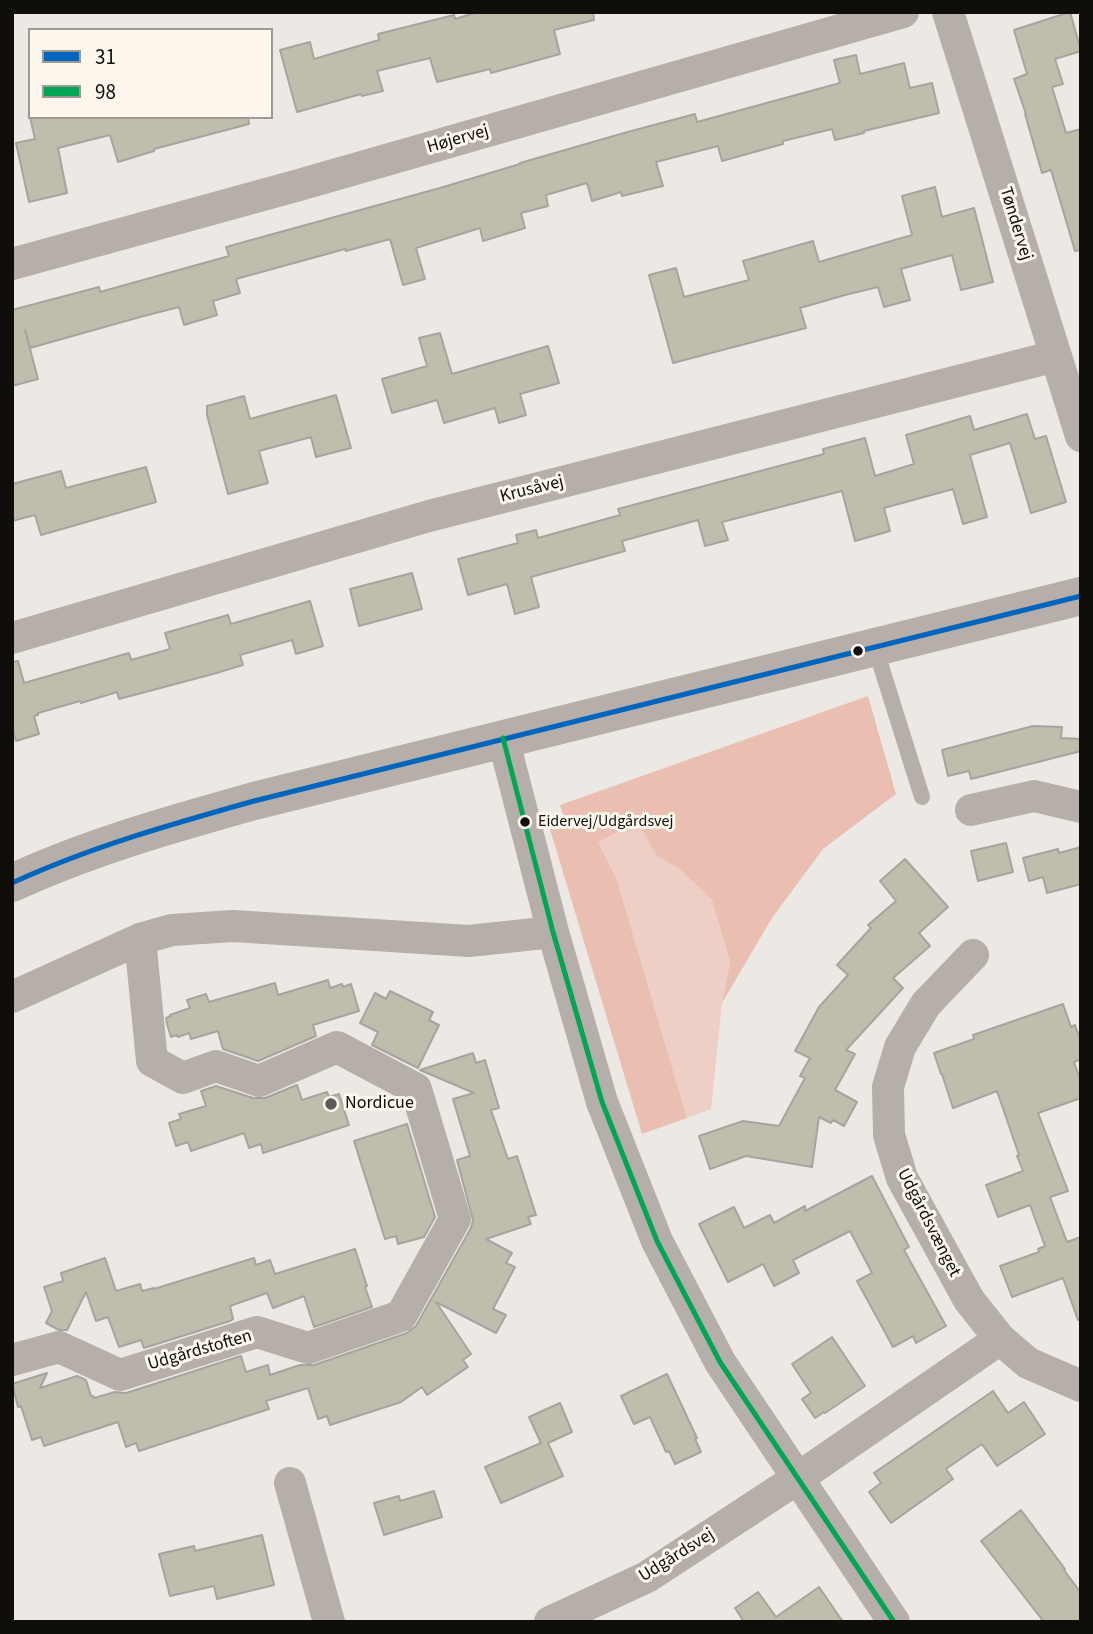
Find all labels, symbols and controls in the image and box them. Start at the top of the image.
legend [28,28,273,119]
text: 31 [95,42,116,72]
text: 98 [95,77,116,107]
street label: Højervej [425,121,491,159]
street label: Tøndervej [994,185,1036,263]
street label: Krusåvej [498,472,566,508]
unlabelled marker [851,644,865,658]
place label: Eidervej/Udgårdsvej [538,812,673,832]
marker: Eidervej/Udgårdsvej [518,815,532,829]
place label: Nordicue [345,1093,414,1115]
marker: Nordicue [323,1096,339,1112]
street label: Udgårdsvænget [891,1165,965,1281]
street label: Udgårdstoften [145,1326,255,1376]
street label: Udgårdsvej [635,1524,719,1588]

